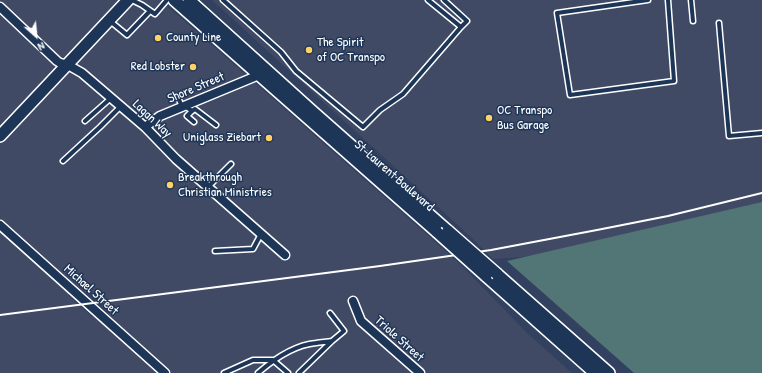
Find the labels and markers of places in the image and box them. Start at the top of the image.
place label: County Line [166,30,221,46]
marker: County Line [153,33,163,43]
place label: The Spirit of OC Transpo [317,35,385,66]
marker: The Spirit of OC Transpo [304,45,314,55]
place label: Red Lobster [131,59,185,75]
marker: Red Lobster [188,62,198,72]
place label: OC Transpo Bus Garage [497,103,552,134]
marker: OC Transpo Bus Garage [484,113,494,123]
place label: Uniglass Ziebart [183,130,261,146]
marker: Uniglass Ziebart [264,133,274,143]
place label: Breakthrough Christian Ministries [178,170,272,201]
marker: Breakthrough Christian Ministries [165,180,175,190]

